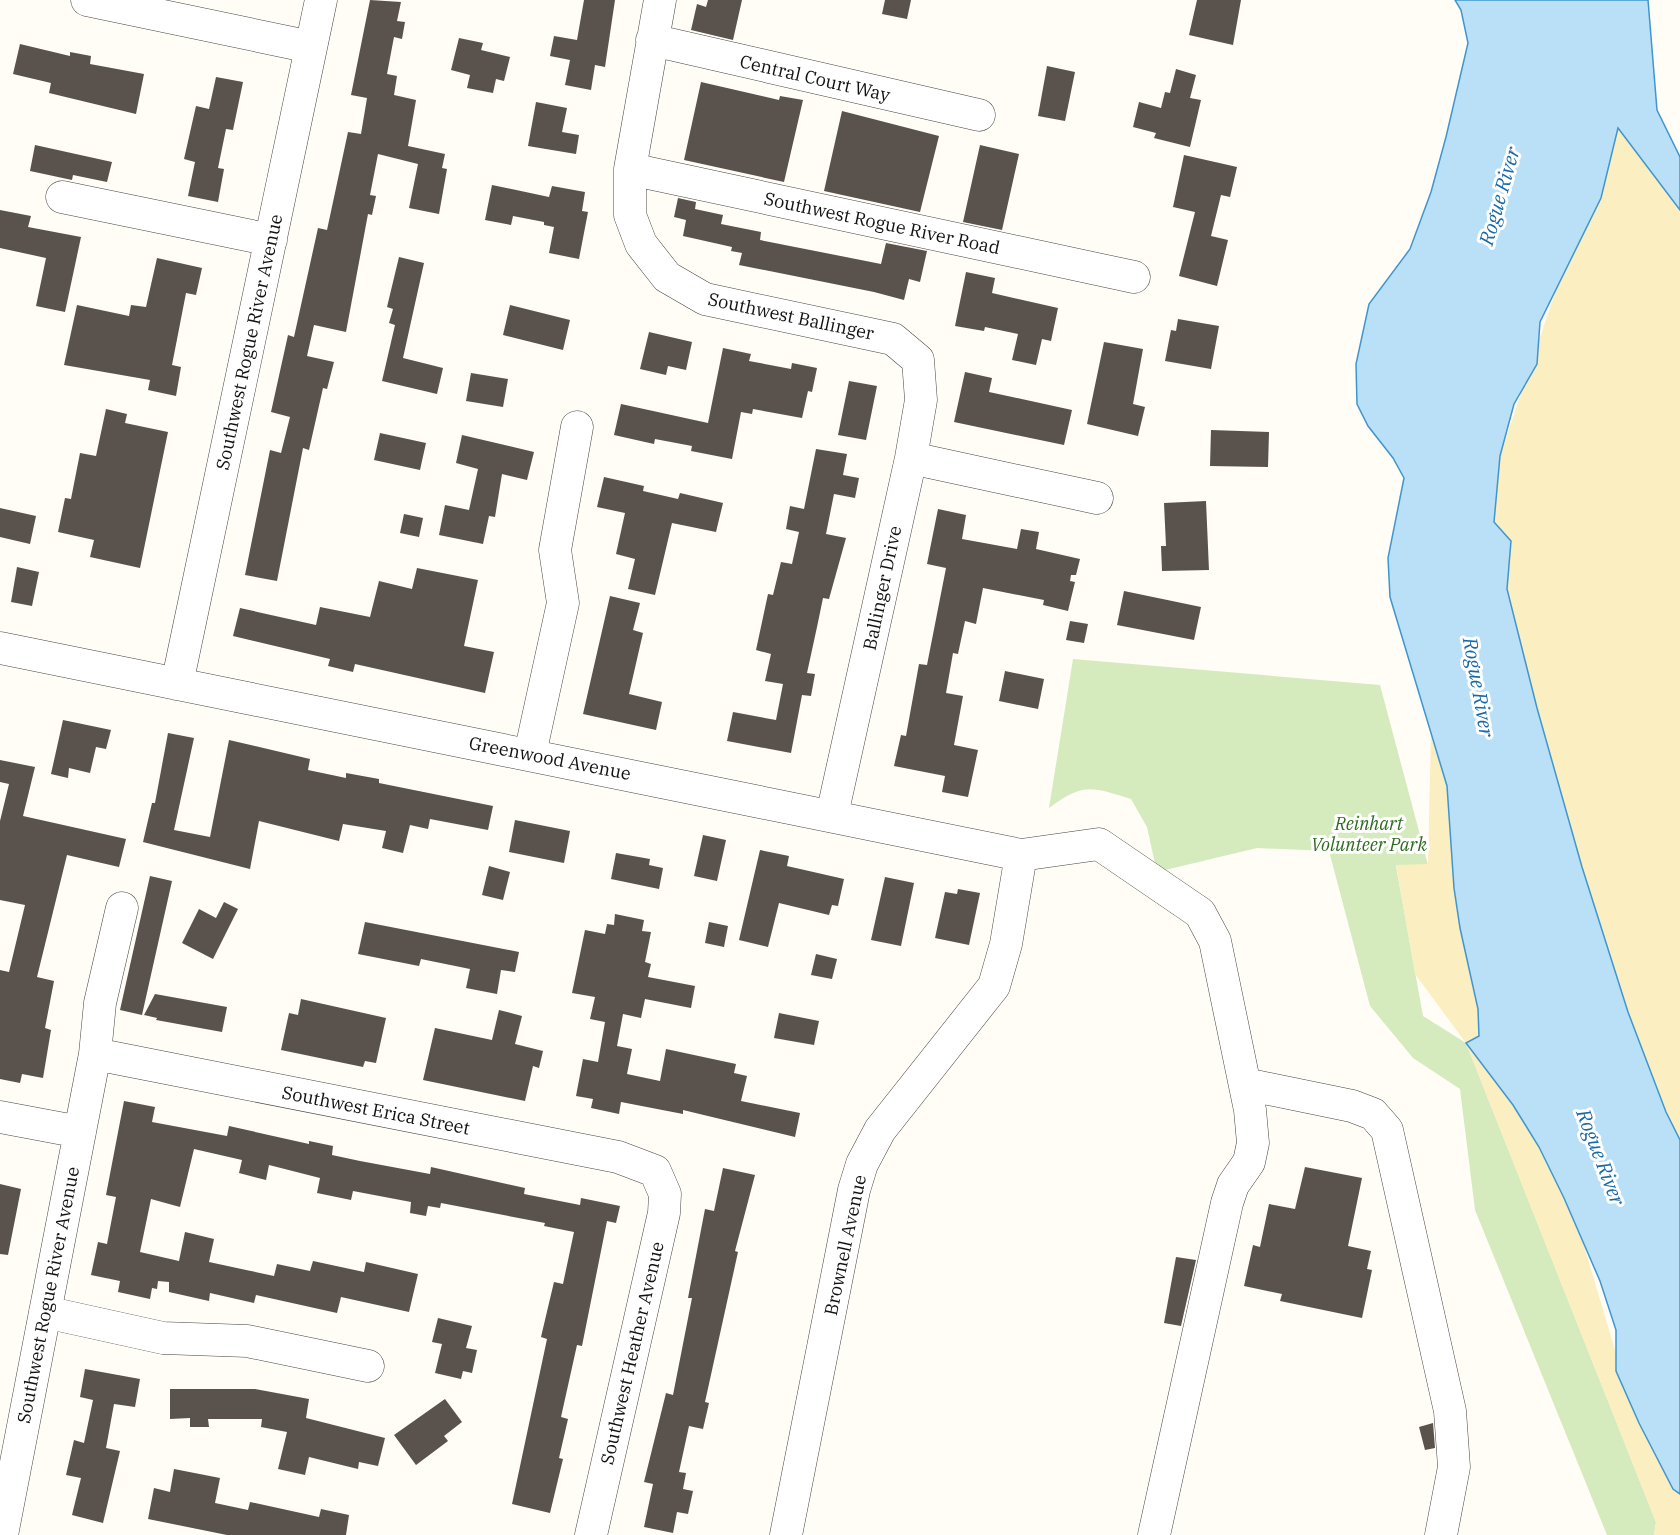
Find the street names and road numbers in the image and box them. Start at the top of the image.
street label: Central Court Way [738,50,893,107]
street label: Southwest Rogue River Road [762,187,1002,259]
street label: Southwest Rogue River Avenue [211,212,287,472]
street label: Southwest Ballinger [706,287,876,345]
street label: Ballinger Drive [858,524,906,652]
street label: Greenwood Avenue [467,731,633,785]
street label: Southwest Erica Street [280,1080,472,1140]
street label: Southwest Rogue River Avenue [12,1165,84,1425]
street label: Brownell Avenue [819,1172,871,1318]
street label: Southwest Heather Avenue [595,1239,669,1467]

